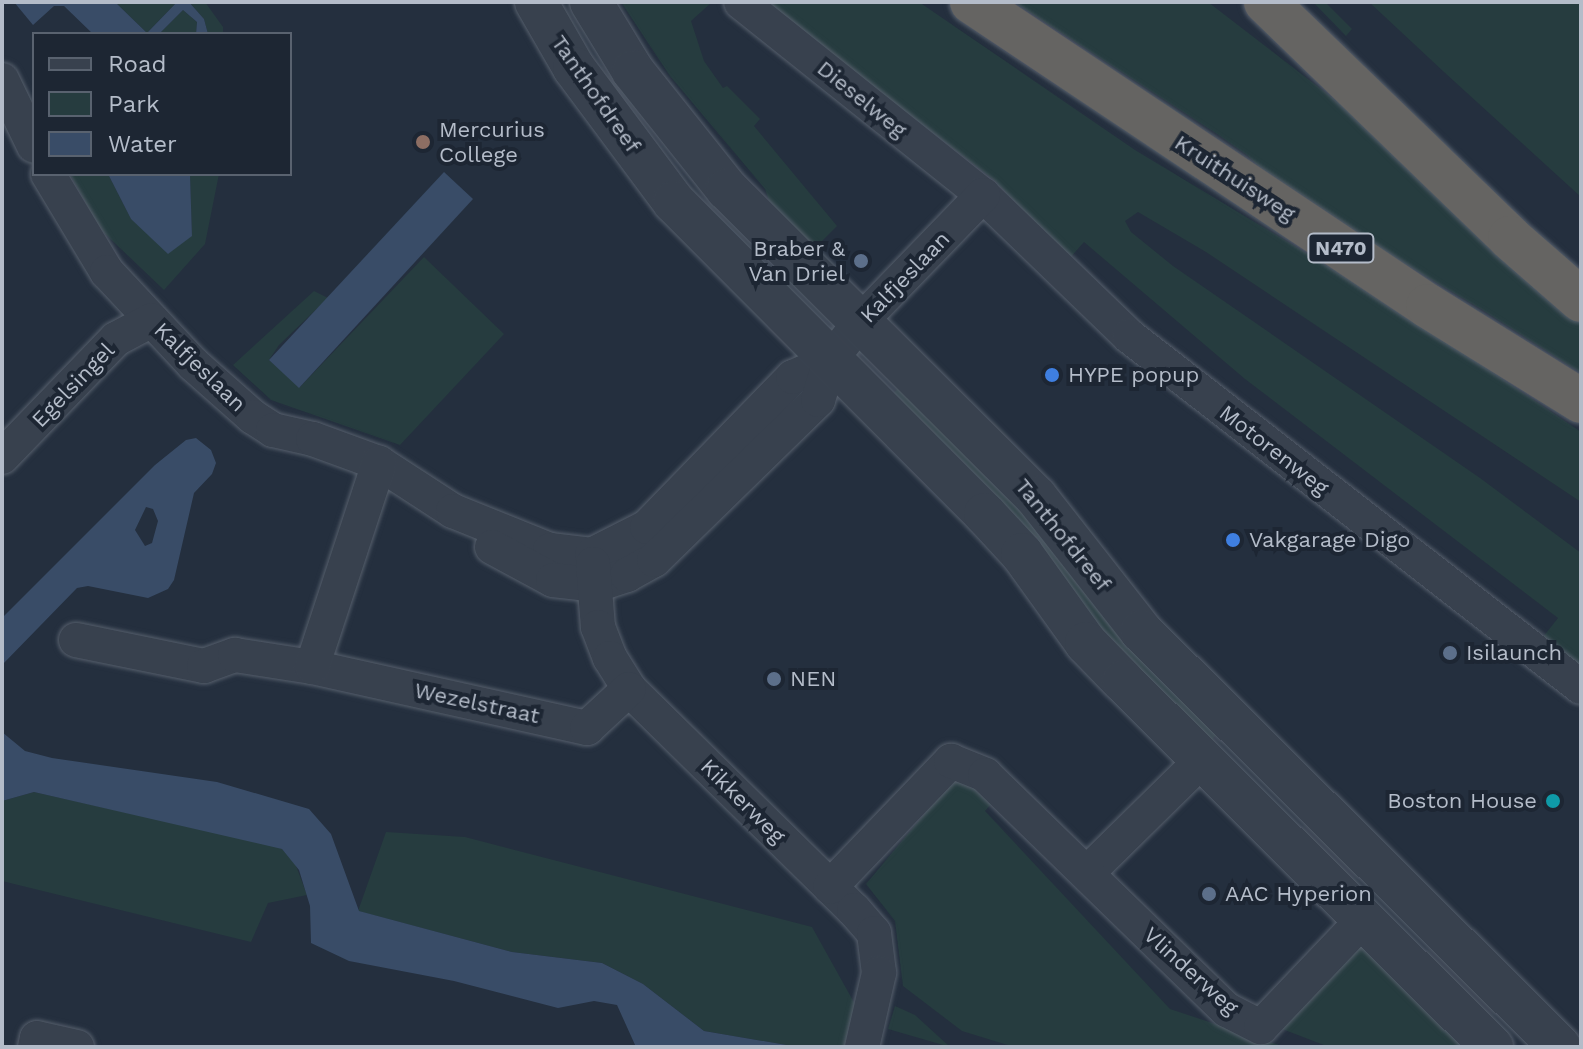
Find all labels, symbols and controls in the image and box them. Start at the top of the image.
street label: Tanthofdreef [546,30,646,158]
legend [32,32,292,176]
text: Road [108,50,167,78]
street label: Dieselweg [812,55,912,143]
text: Park [108,90,160,118]
place label: Mercurius College [439,116,545,168]
street label: Kruithuisweg [1170,129,1300,227]
text: Water [108,130,177,158]
marker: Mercurius College [414,133,432,151]
street label: Kalfjeslaan [855,226,955,328]
road number: N470 [1307,232,1375,264]
place label: Braber & Van Driel [748,235,845,286]
marker: Braber & Van Driel [852,252,870,270]
street label: Kalfjeslaan [149,317,251,417]
street label: Egelsingel [26,337,120,433]
place label: HYPE popup [1068,362,1199,388]
marker: HYPE popup [1043,366,1061,384]
street label: Motorenweg [1214,399,1334,501]
street label: Tanthofdreef [1009,473,1117,597]
place label: Vakgarage Digo [1249,527,1411,553]
marker: Vakgarage Digo [1224,531,1242,549]
place label: Isilaunch [1466,640,1562,666]
marker: Isilaunch [1441,644,1459,662]
place label: NEN [790,666,836,692]
marker: NEN [765,670,783,688]
street label: Wezelstraat [412,677,542,729]
street label: Kikkerweg [695,753,791,849]
place label: Boston House [1387,788,1537,814]
marker: Boston House [1544,792,1562,810]
place label: AAC Hyperion [1225,881,1372,907]
marker: AAC Hyperion [1200,885,1218,903]
street label: Vlinderweg [1138,922,1244,1020]

